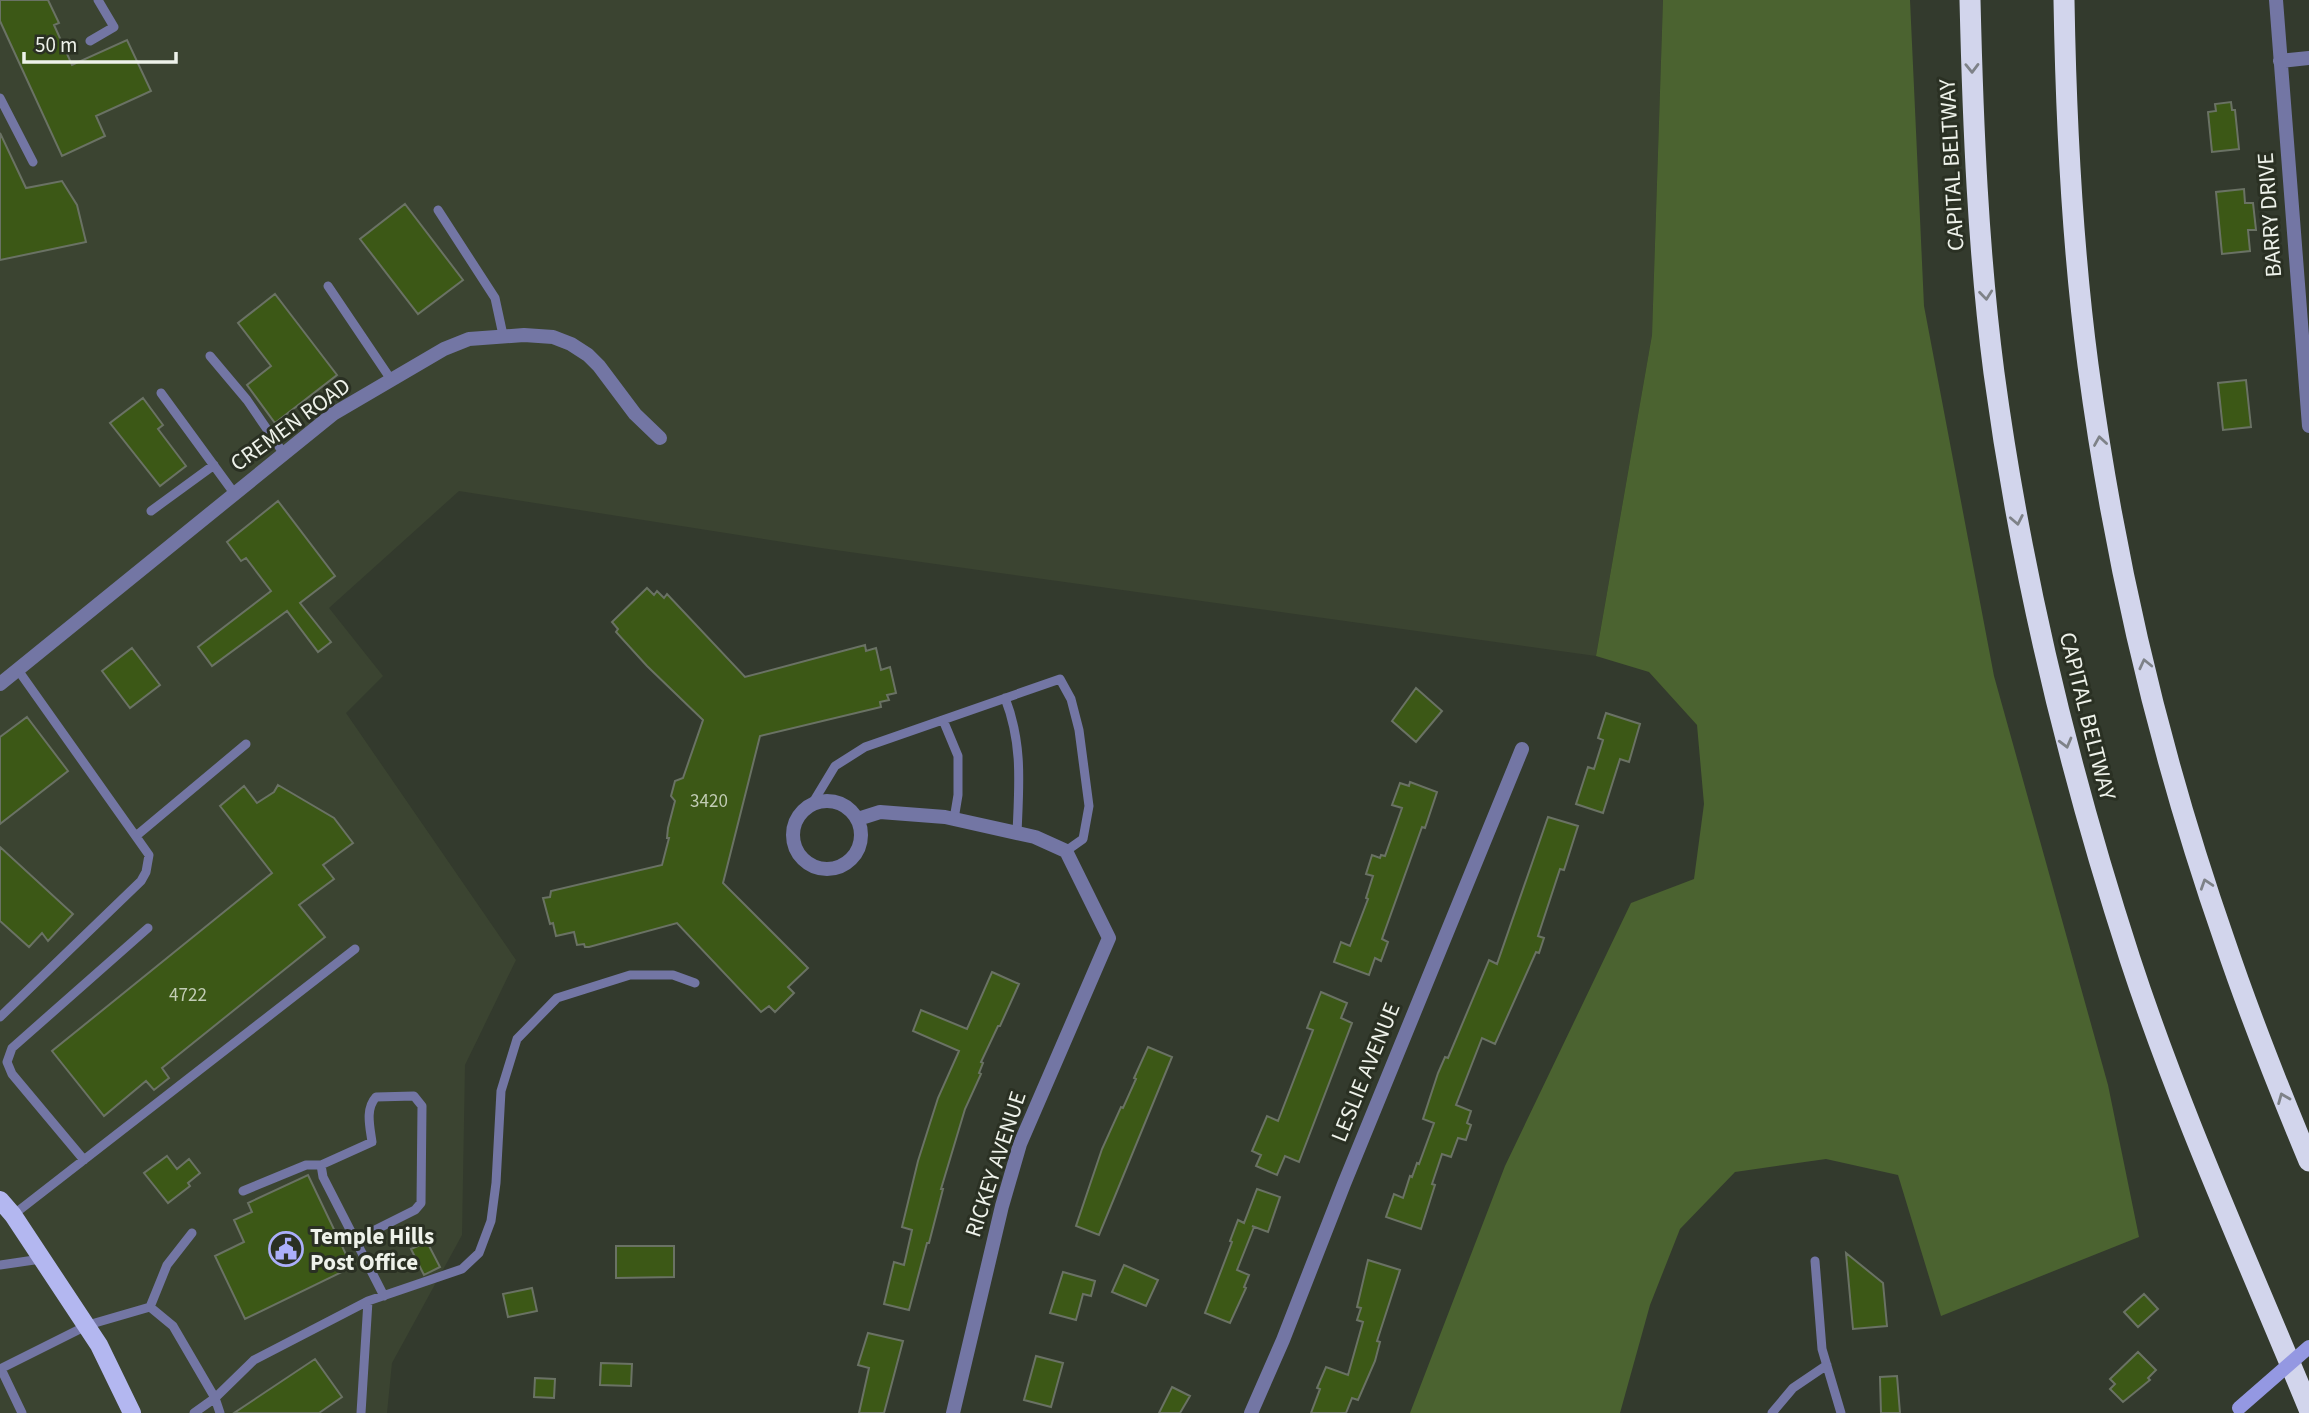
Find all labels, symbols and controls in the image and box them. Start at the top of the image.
scale bar [24,21,177,65]
text: 50 m [35,30,77,60]
one-way arrow [1964,63,1979,74]
street label: CAPITAL BELTWAY [1931,78,1972,252]
street label: BARRY DRIVE [2249,151,2290,278]
one-way arrow [1979,289,1994,301]
street label: CREMEN ROAD [223,369,357,479]
one-way arrow [2093,436,2108,447]
one-way arrow [2009,514,2024,526]
street label: CAPITAL BELTWAY [2051,629,2124,804]
one-way arrow [2139,659,2153,671]
one-way arrow [2058,736,2072,748]
house number: 3420 [690,788,728,815]
one-way arrow [2199,878,2214,890]
house number: 4722 [169,982,207,1009]
street label: LESLIE AVENUE [1323,998,1408,1147]
street label: RICKEY AVENUE [956,1087,1035,1241]
one-way arrow [2277,1092,2291,1105]
place label: Temple Hills Post Office [310,1220,434,1279]
public building icon: Temple Hills Post Office [267,1230,305,1268]

